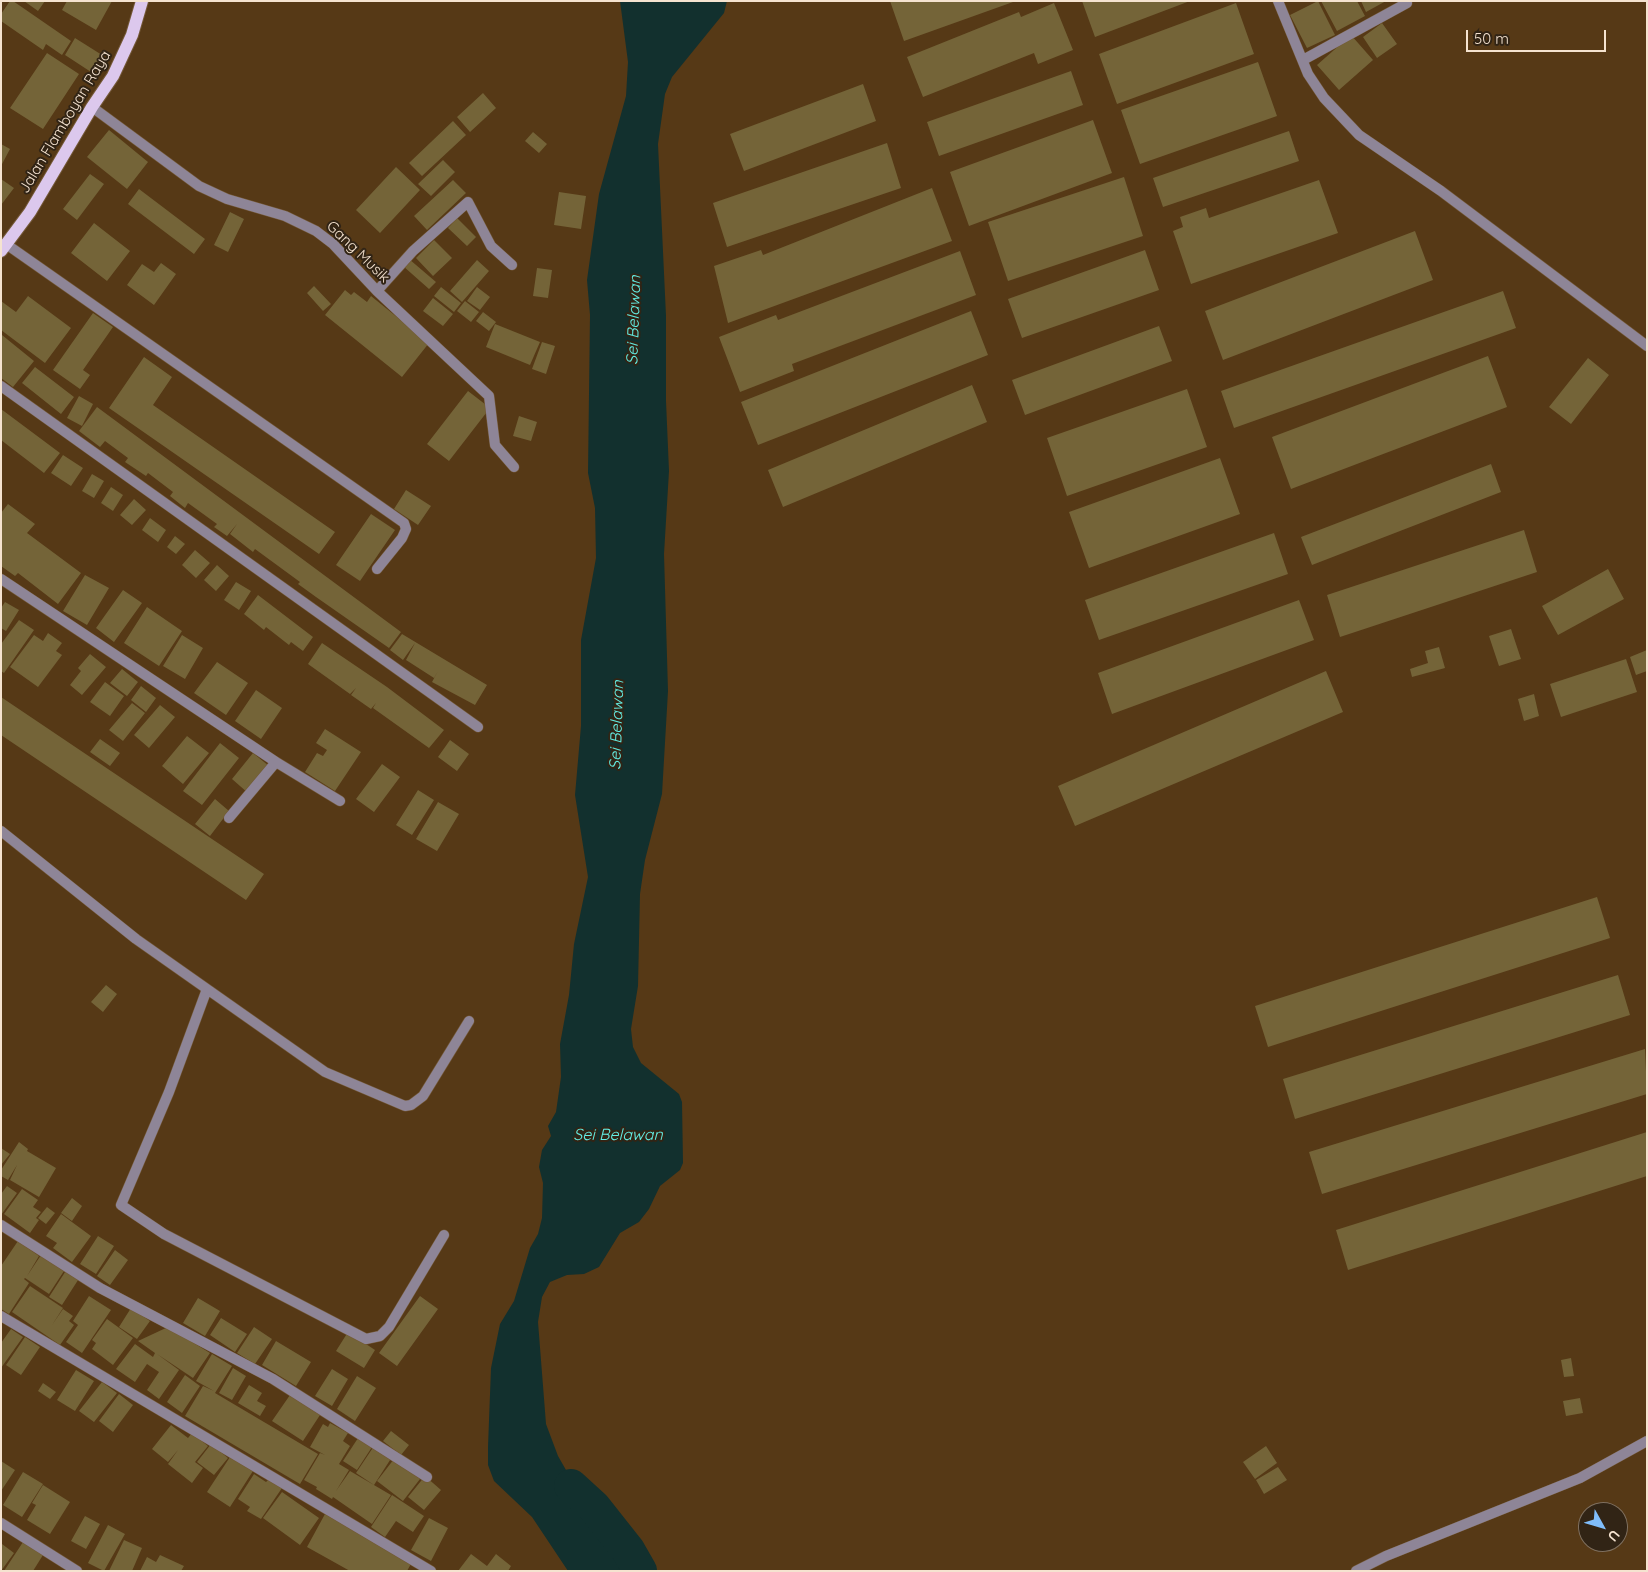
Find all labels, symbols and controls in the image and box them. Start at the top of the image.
scale bar [1468,20,1608,52]
text: 50 m [1474,29,1509,48]
street label: Jalan Flamboyan Raya [15,47,115,197]
street label: Gang Musik [323,217,393,287]
water label: Sei Belawan [623,275,645,365]
water label: Sei Belawan [606,680,628,770]
water label: Sei Belawan [573,1125,663,1145]
north arrow [1578,1502,1628,1552]
text: U [1604,1526,1624,1545]

